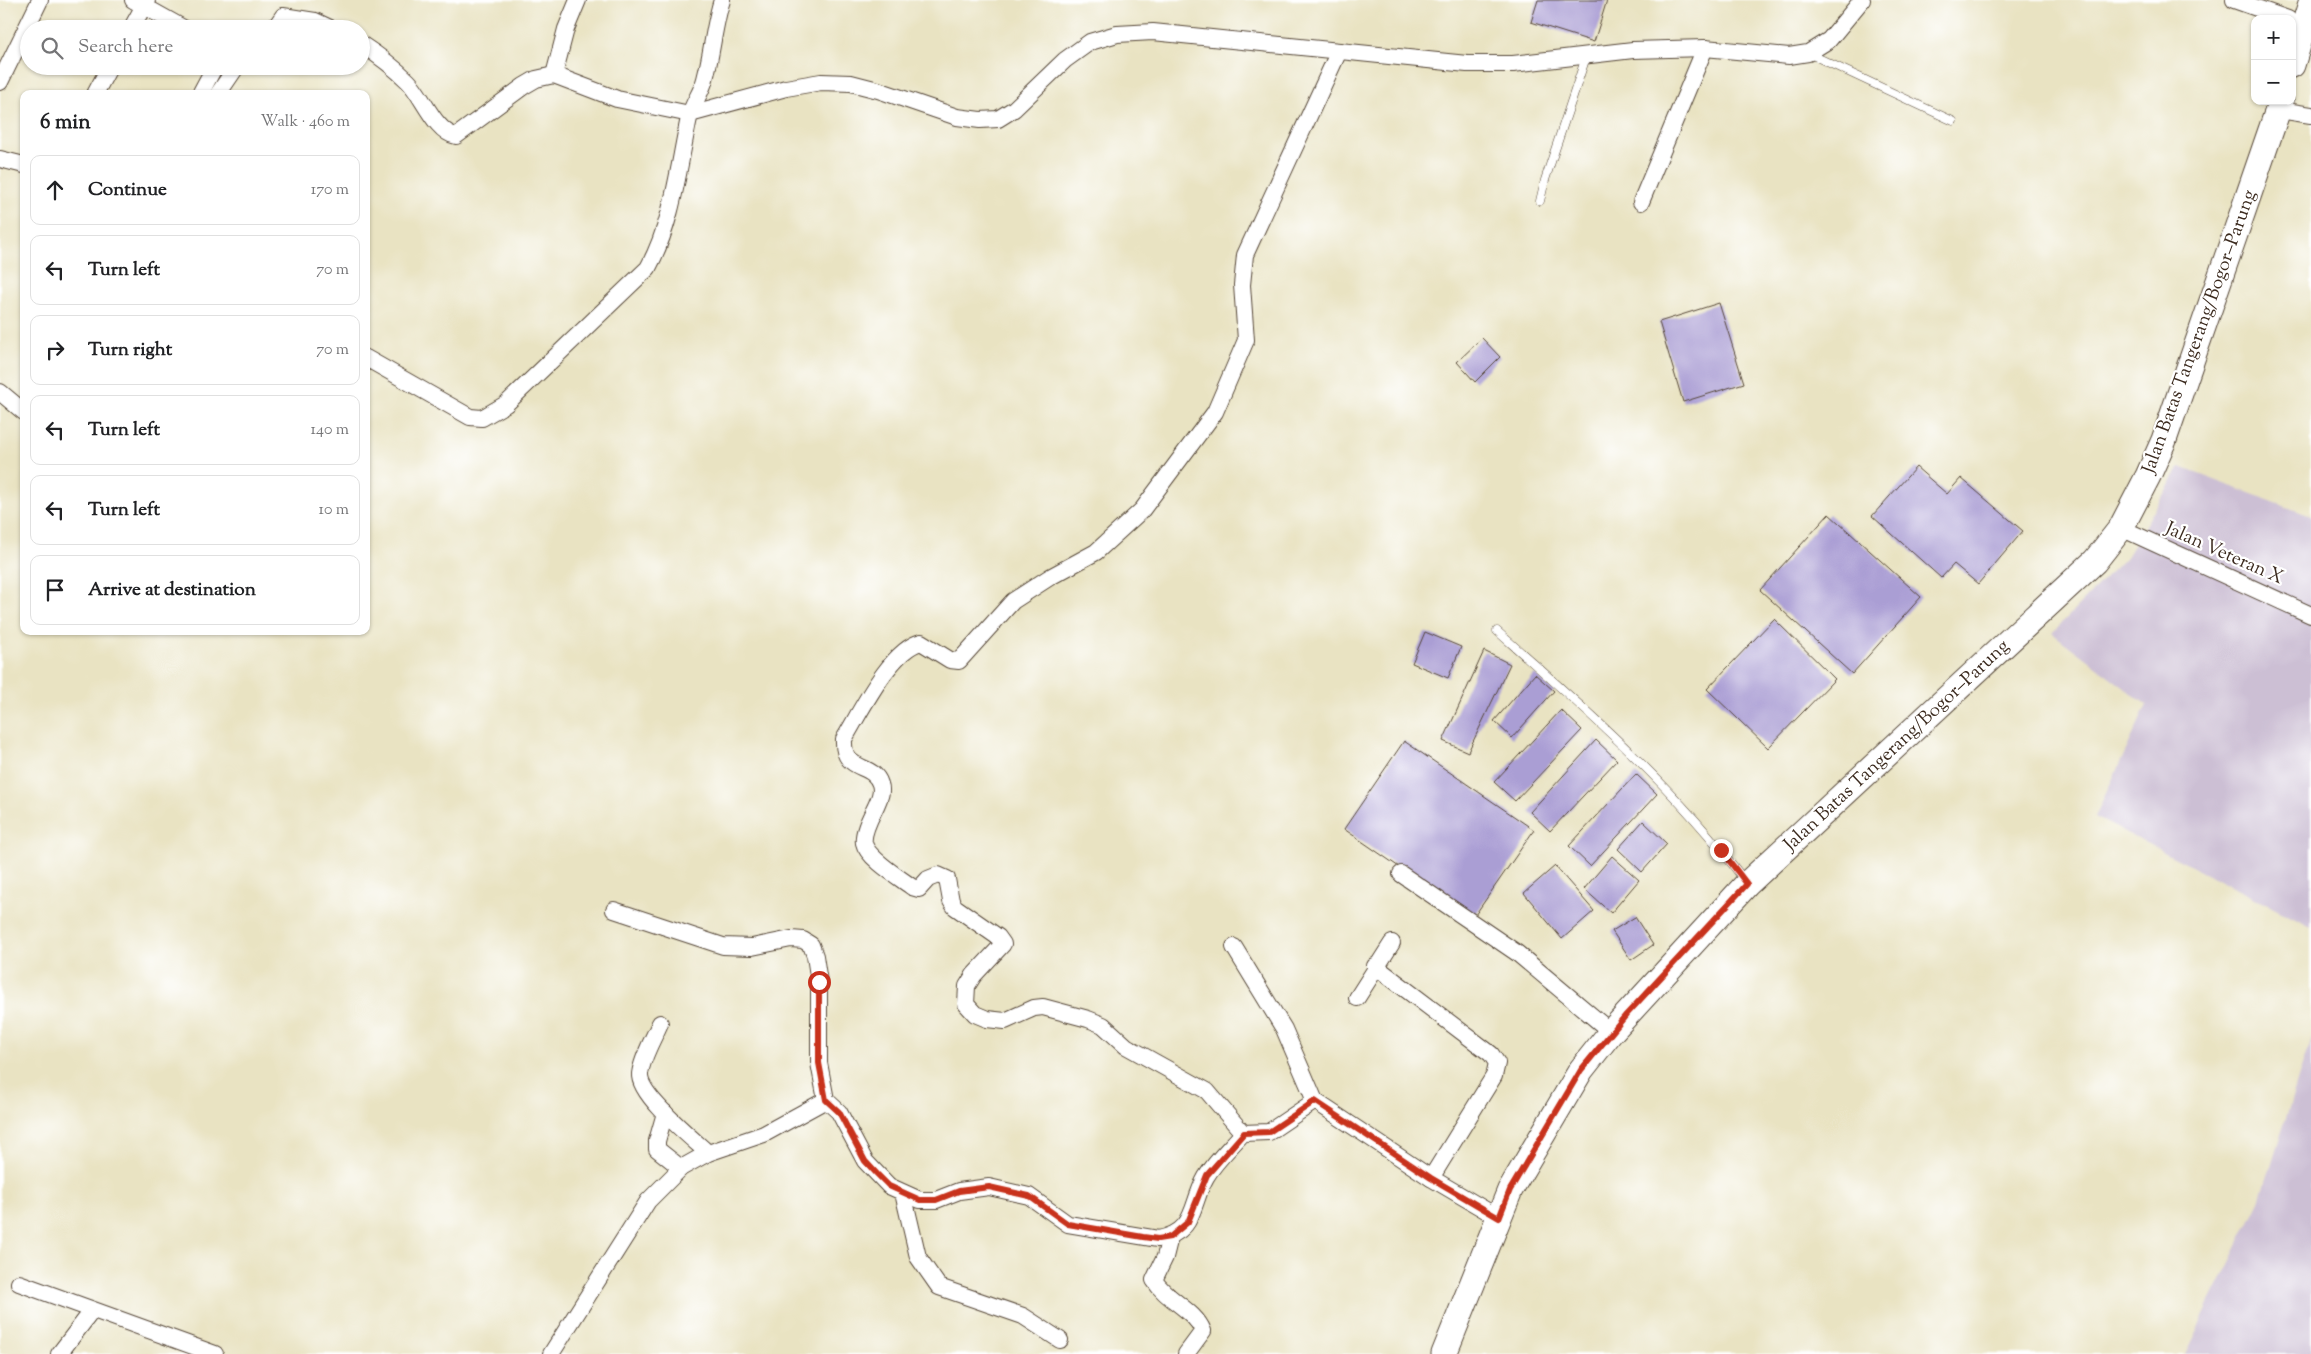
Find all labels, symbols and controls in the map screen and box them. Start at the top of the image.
map controls [2251,15,2296,105]
button: + [2251,15,2296,60]
search box [20,20,370,75]
icon: search [38,34,66,62]
text: Search here [78,34,173,61]
button: − [2251,60,2296,105]
text: 6 min [40,108,91,138]
text: Walk · 460 m [261,111,350,134]
icon: ahead [41,176,69,204]
text: Continue [88,177,167,204]
text: 170 m [311,179,349,202]
street label: Jalan Batas Tangerang/Bogor–Parung [2136,186,2264,478]
icon: left [41,256,69,284]
text: Turn left [88,257,160,284]
text: 70 m [316,259,349,282]
icon: right [41,336,69,364]
text: Turn right [88,337,172,364]
text: 70 m [316,339,349,362]
icon: left [41,416,69,444]
text: Turn left [88,417,160,444]
text: 140 m [311,419,349,442]
icon: left [41,496,69,524]
text: Turn left [88,497,160,524]
text: 10 m [319,499,349,522]
street label: Jalan Veteran X [2160,516,2287,592]
icon: arrive [41,576,69,604]
text: Arrive at destination [88,577,256,604]
street label: Jalan Batas Tangerang/Bogor–Parung [1777,634,2016,859]
route end [1710,839,1733,862]
route start [808,971,831,994]

